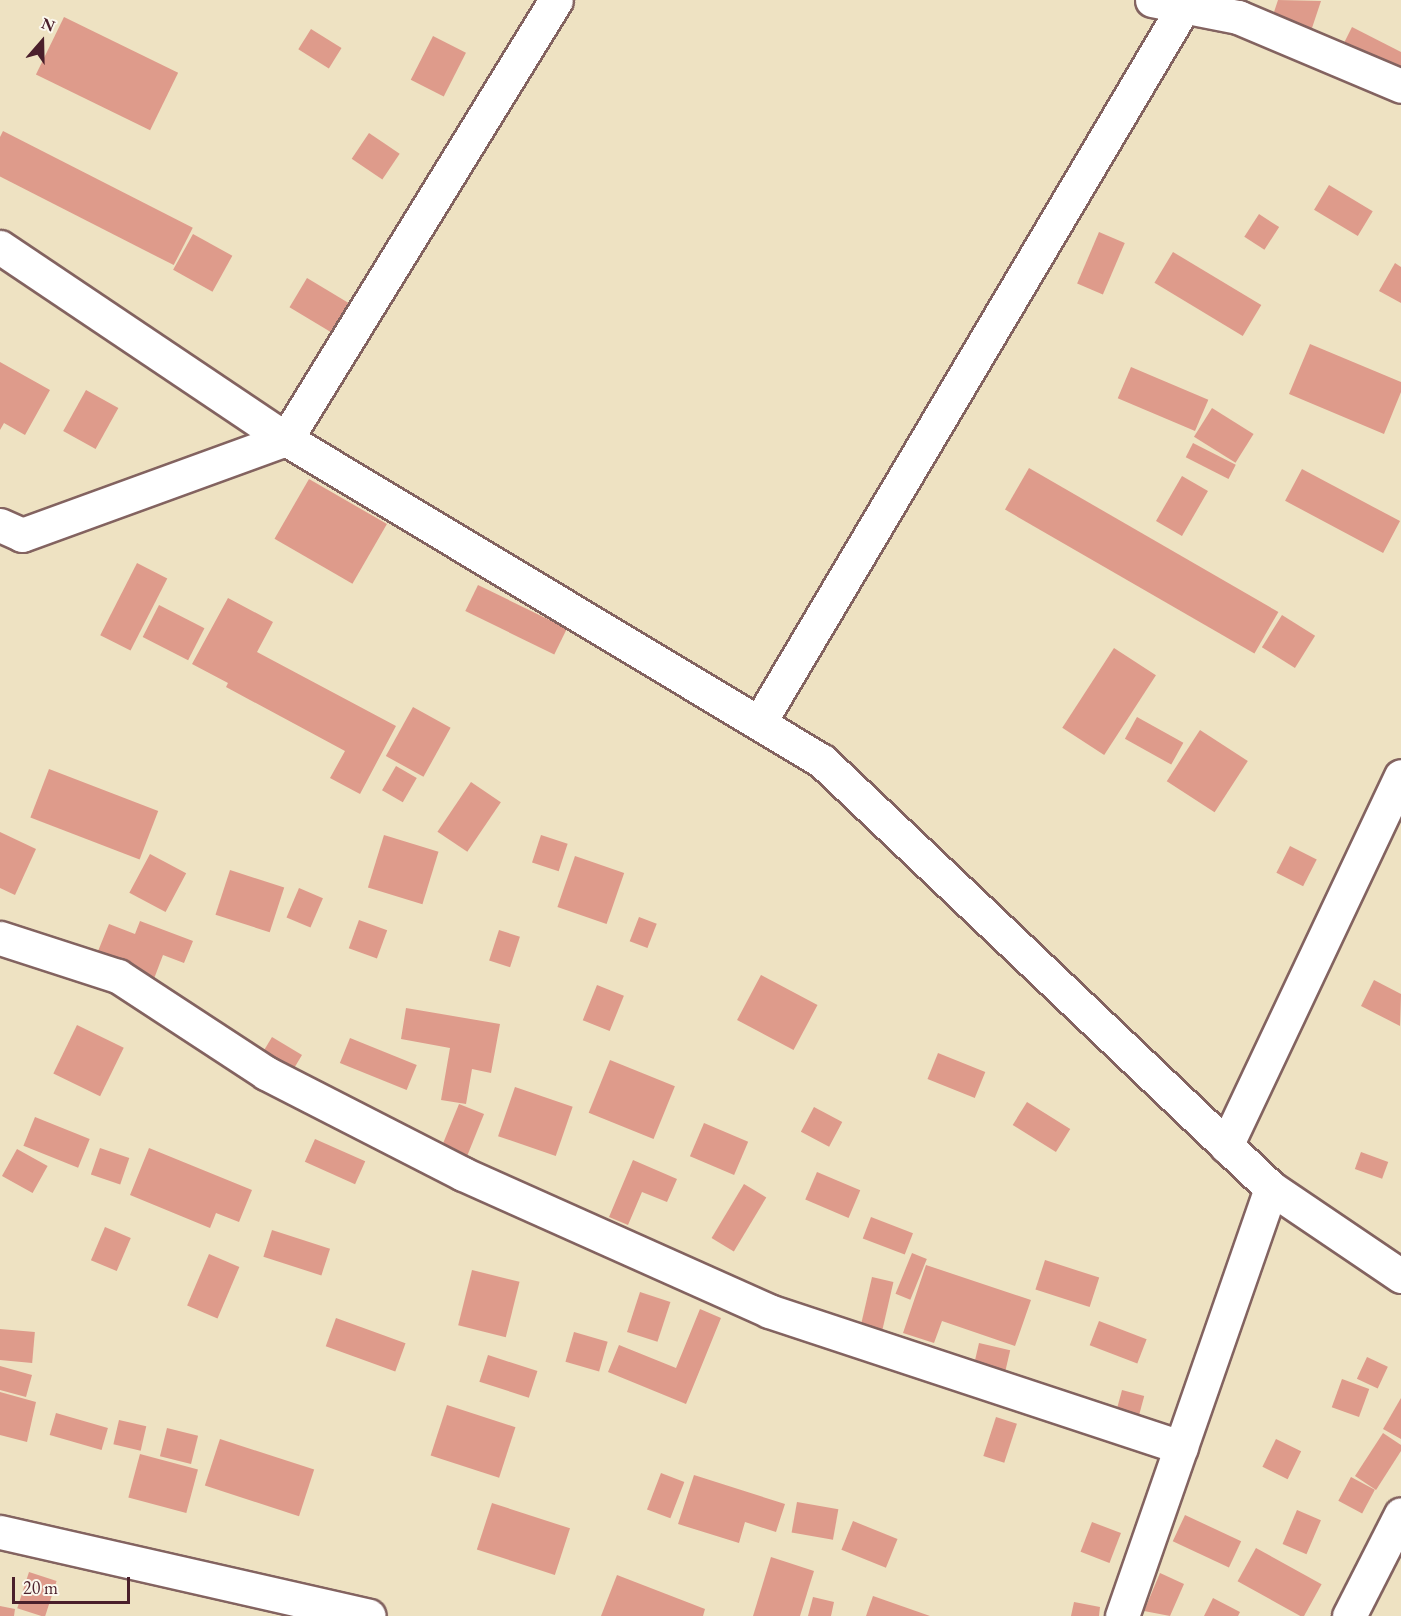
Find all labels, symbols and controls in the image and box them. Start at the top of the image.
north arrow [12,12,72,72]
text: N [39,13,58,37]
scale bar [15,1565,134,1603]
text: 20 m [23,1576,58,1599]

